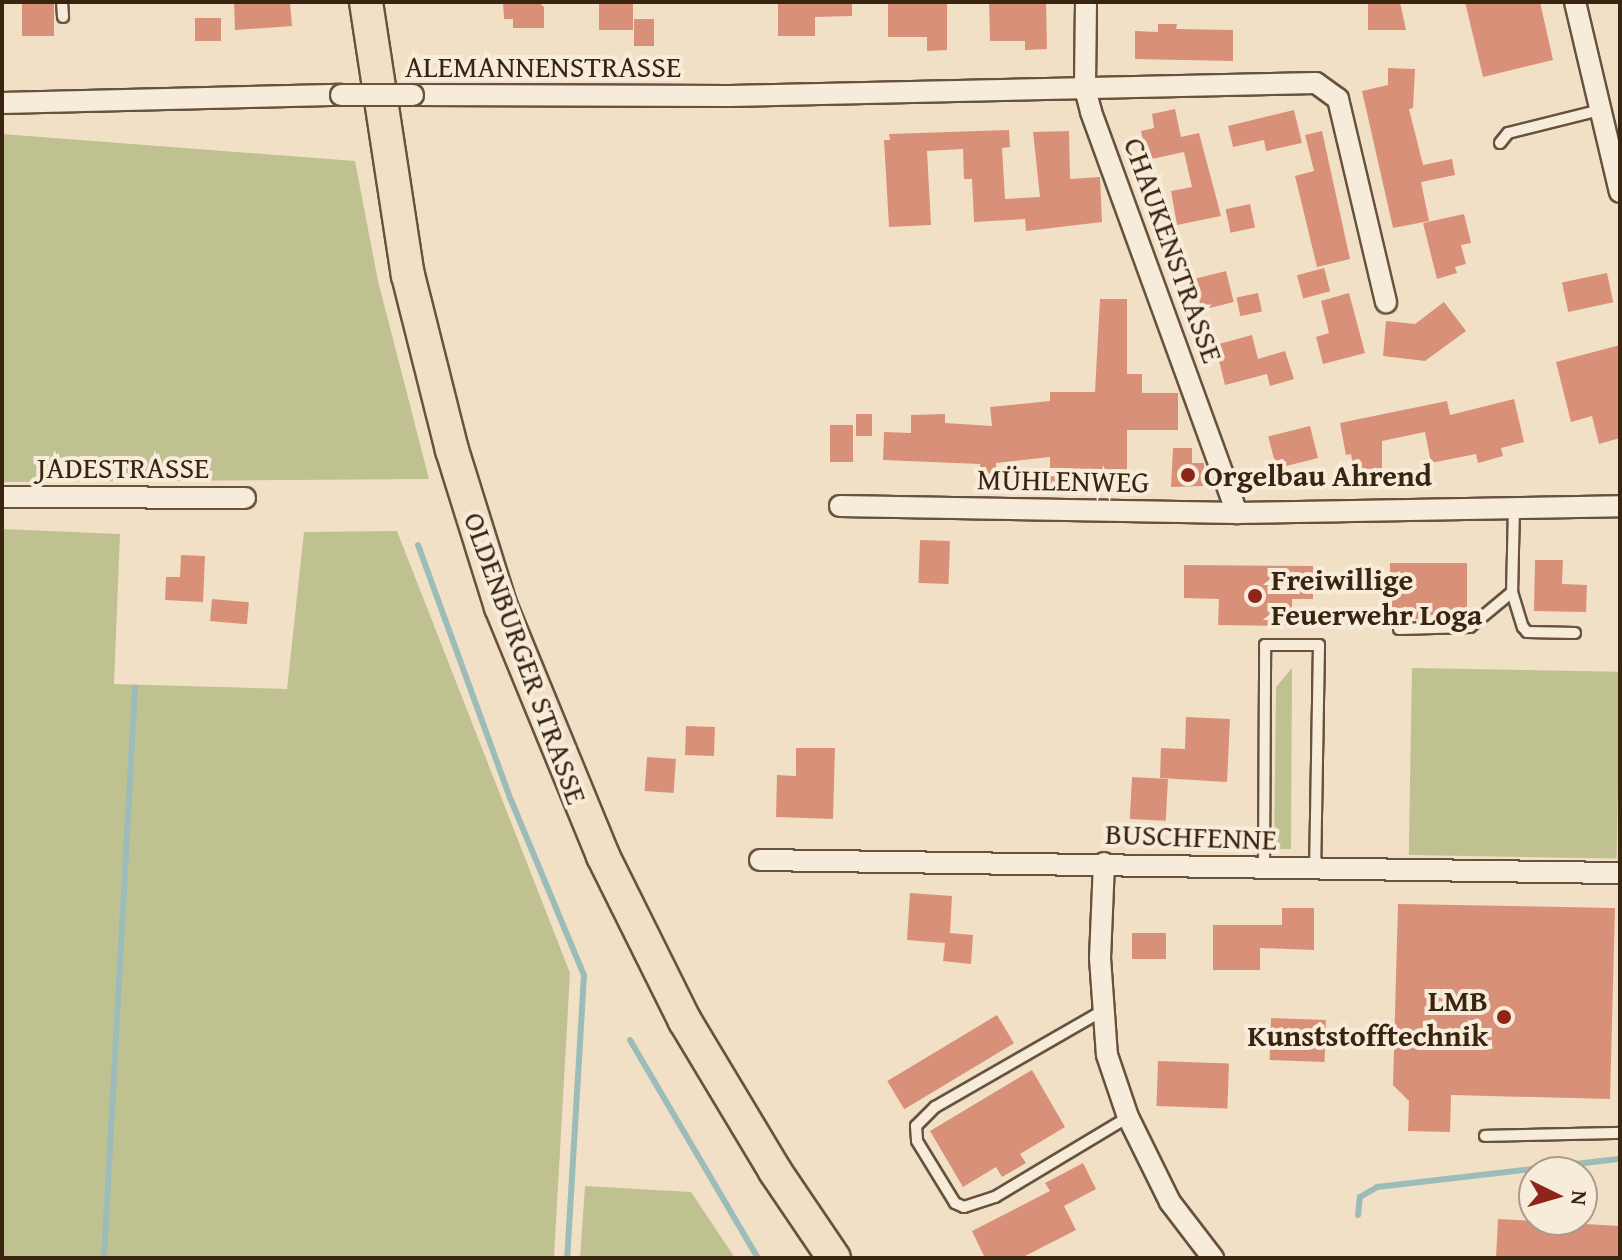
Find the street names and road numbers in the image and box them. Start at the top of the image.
street label: ALEMANNENSTRASSE [405,48,681,84]
street label: CHAUKENSTRASSE [1117,133,1231,367]
street label: JADESTRASSE [37,449,209,485]
street label: MÜHLENWEG [977,461,1149,499]
street label: OLDENBURGER STRASSE [456,507,596,809]
street label: BUSCHFENNE [1105,815,1277,857]

